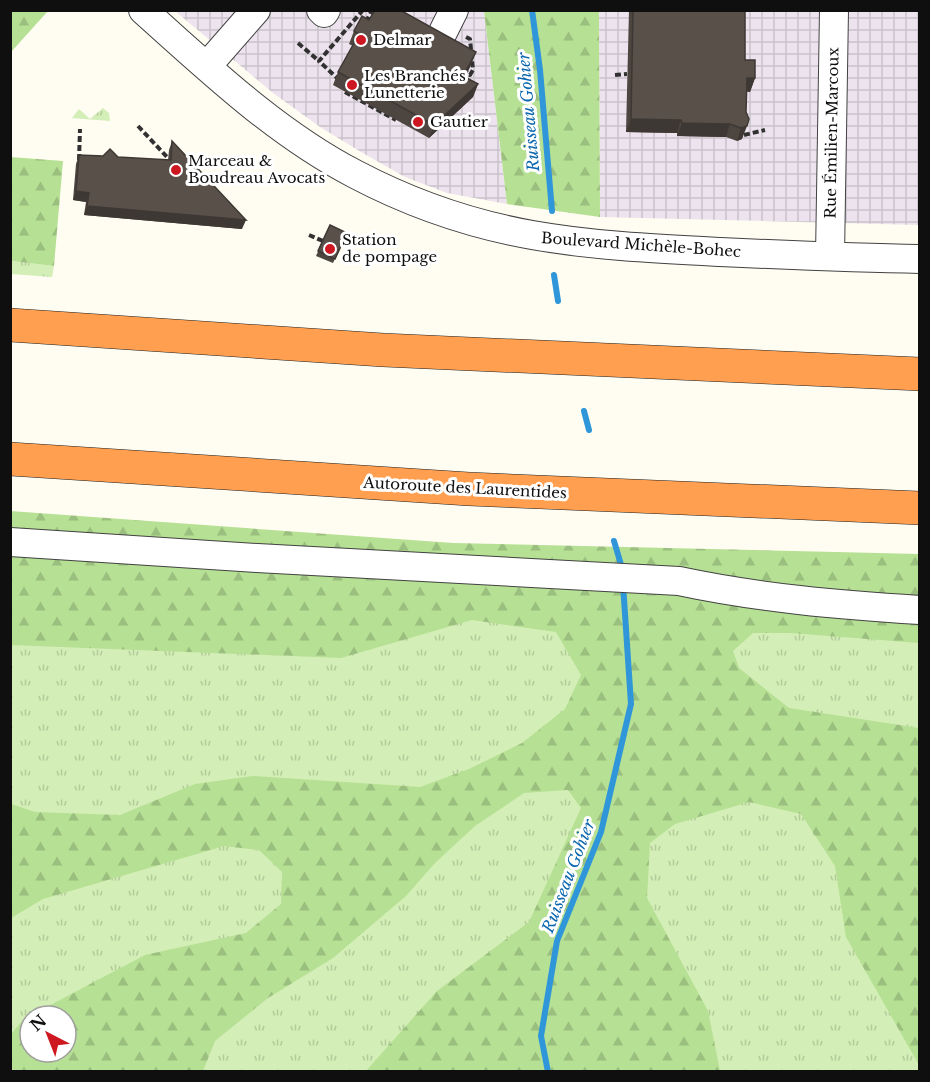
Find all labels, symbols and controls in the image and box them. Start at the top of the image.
place label: Delmar [373,30,432,49]
marker: Delmar [354,33,368,47]
street label: Rue Émilien-Marcoux [821,47,842,219]
water label: Ruisseau Gohier [513,51,543,173]
place label: Les Branchés Lunetterie [364,66,466,102]
marker: Les Branchés Lunetterie [345,78,359,92]
place label: Gautier [430,112,489,131]
marker: Gautier [411,115,425,129]
place label: Marceau & Boudreau Avocats [188,151,326,187]
marker: Marceau & Boudreau Avocats [169,163,183,177]
street label: Boulevard Michèle-Bohec [540,228,742,261]
place label: Station de pompage [342,230,437,266]
marker: Station de pompage [323,242,337,256]
street label: Autoroute des Laurentides [362,473,567,502]
water label: Ruisseau Gohier [537,816,599,936]
north arrow [18,1004,78,1064]
text: N [26,1010,50,1035]

